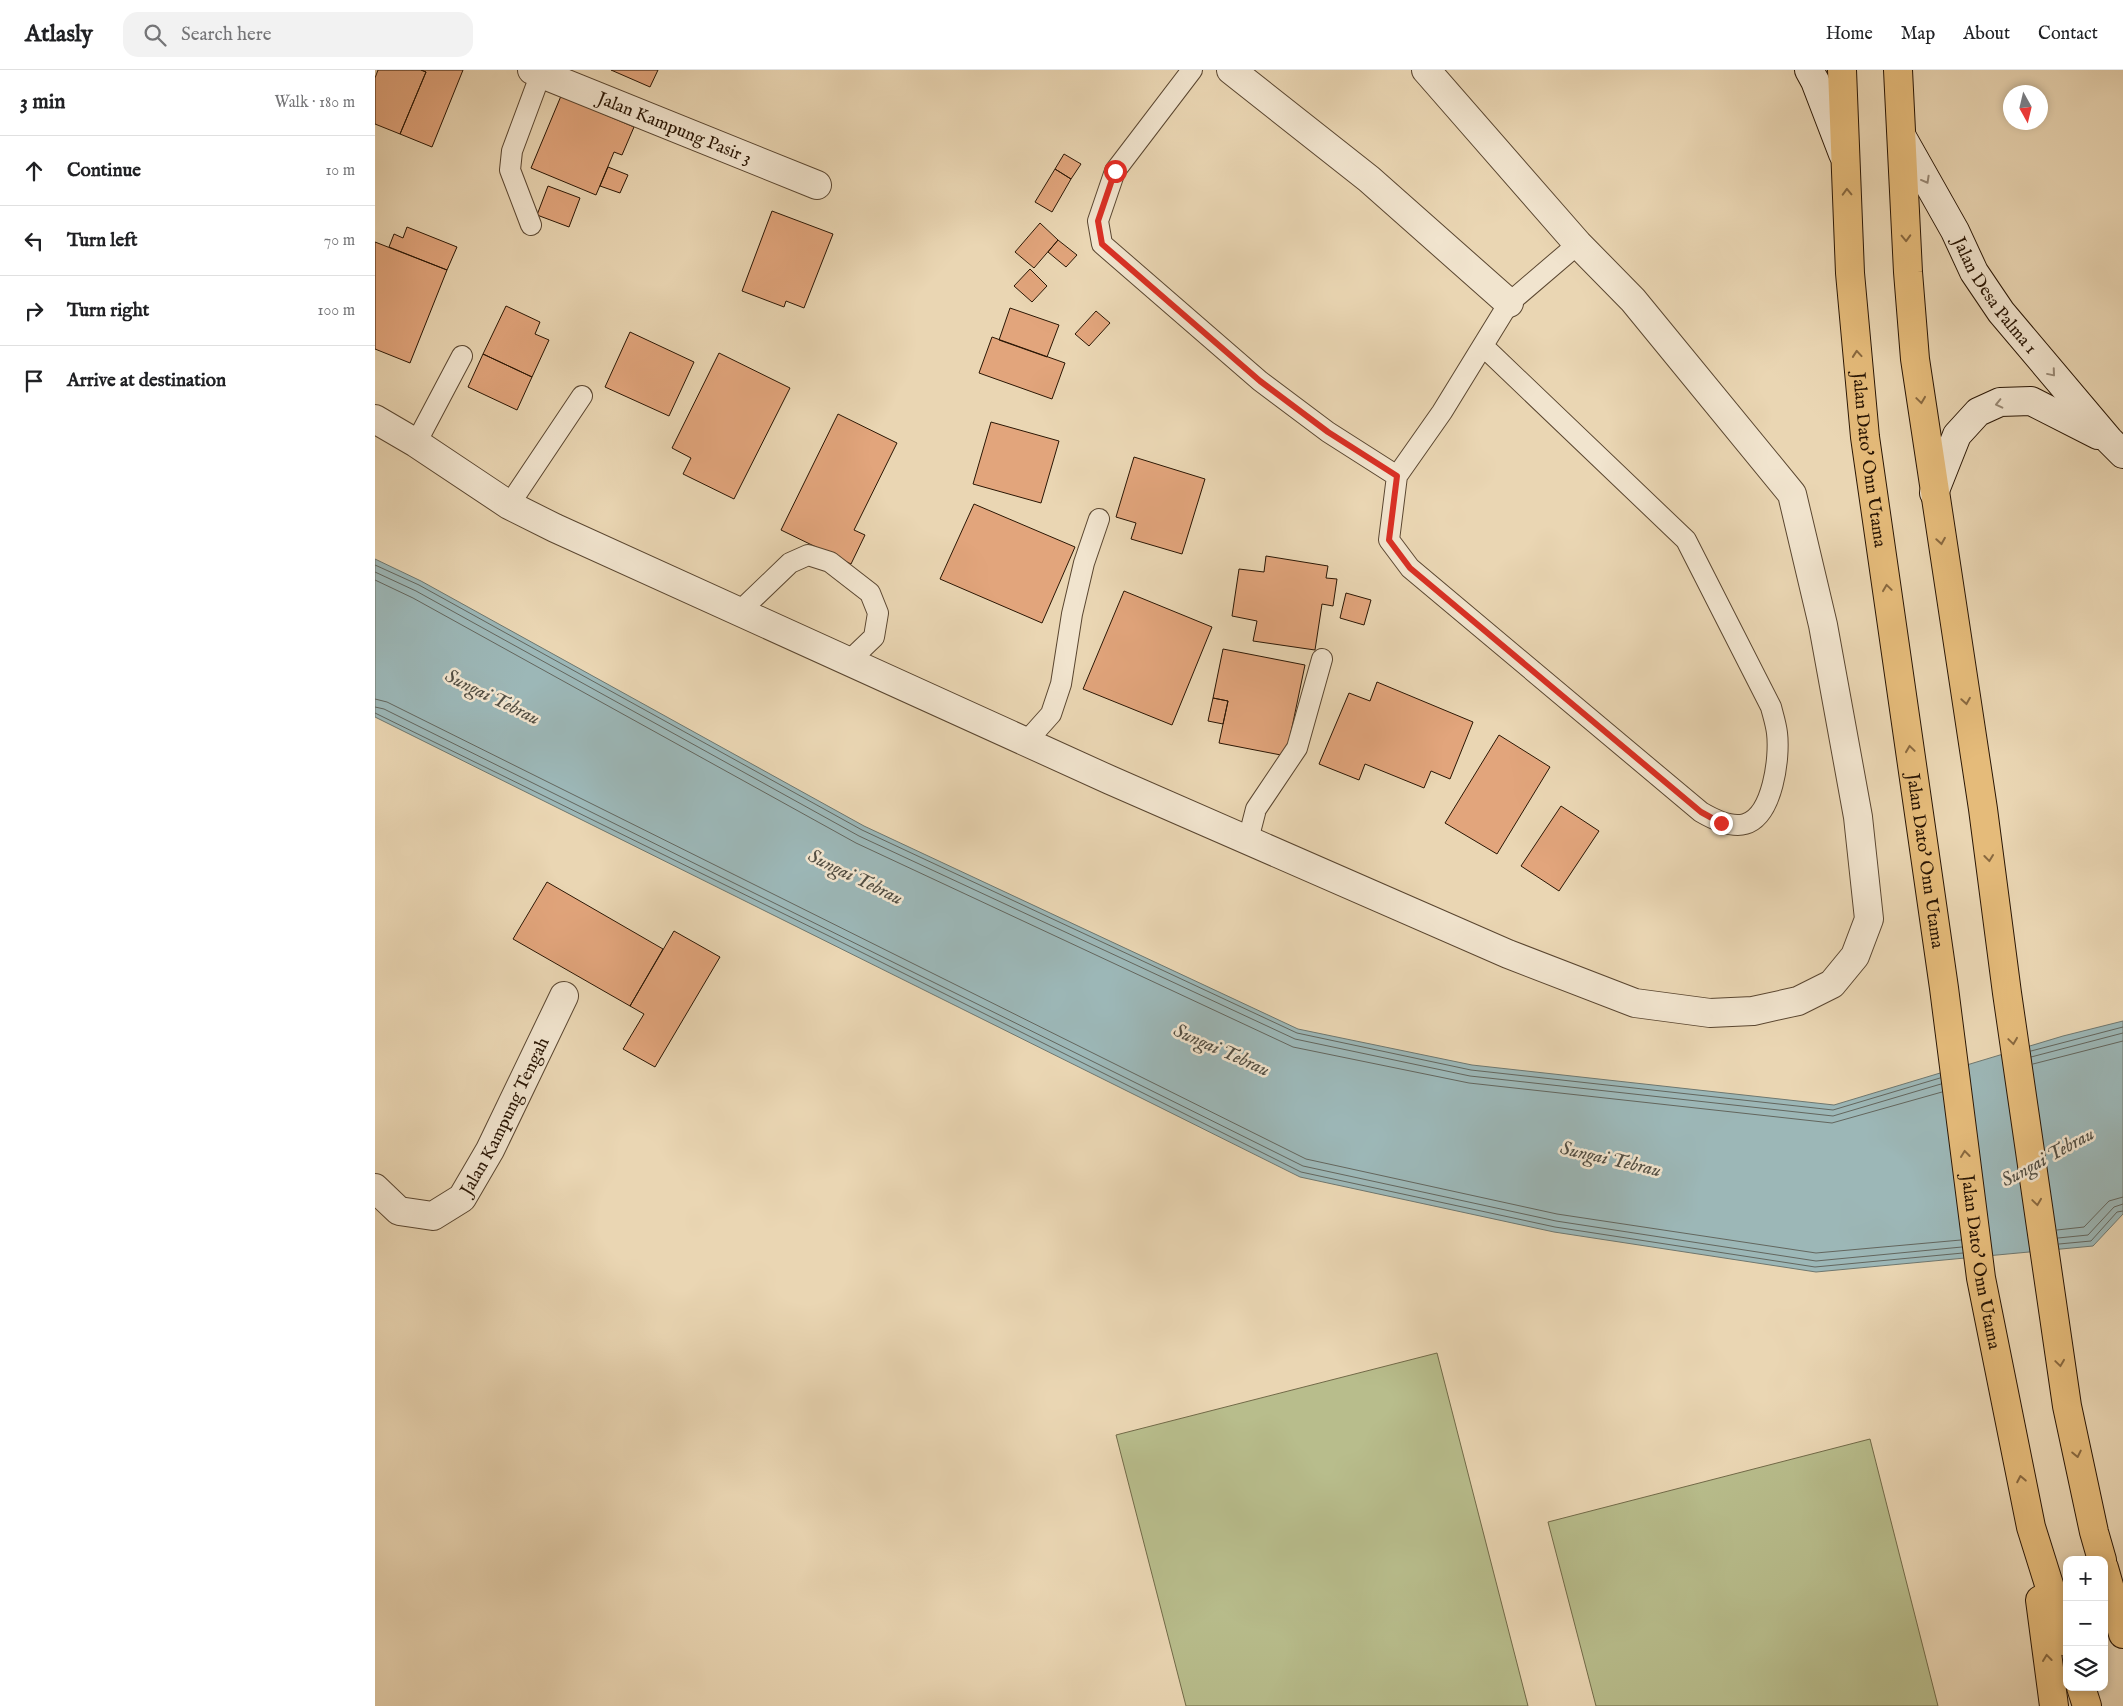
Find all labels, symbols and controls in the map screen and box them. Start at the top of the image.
search box [123,12,473,57]
text: Atlasly [25,19,93,50]
icon: search [141,21,169,49]
text: Search here [181,23,271,47]
text: Home [1826,23,1873,46]
text: Map [1901,23,1935,46]
text: About [1963,23,2010,46]
text: Contact [2038,23,2098,46]
north arrow [2003,85,2048,130]
street label: Jalan Kampung Pasir 3 [592,87,755,170]
text: 3 min [20,89,65,116]
text: Walk · 180 m [274,93,355,113]
icon: ahead [20,157,48,185]
text: Continue [67,159,141,183]
route start [1104,160,1127,183]
text: 10 m [325,161,355,181]
one-way arrow [1919,174,1929,183]
one-way arrow [1842,187,1853,195]
icon: left [20,227,48,255]
text: Turn left [67,229,138,253]
text: 70 m [324,231,355,251]
street label: Jalan Desa Palma 1 [1946,232,2042,359]
one-way arrow [1901,234,1911,242]
icon: right [20,297,48,325]
text: Turn right [67,299,149,323]
text: 100 m [318,301,355,321]
one-way arrow [1852,350,1863,358]
icon: arrive [20,367,48,395]
one-way arrow [2047,367,2055,376]
text: Arrive at destination [67,369,226,393]
street label: Jalan Dato' Onn Utama [1846,369,1891,549]
one-way arrow [1915,396,1926,404]
one-way arrow [1995,398,2004,409]
one-way arrow [1936,537,1946,545]
one-way arrow [1882,584,1892,592]
water label: Sungai Tebrau [441,664,544,731]
one-way arrow [1961,697,1971,706]
one-way arrow [1905,745,1915,753]
street label: Jalan Dato' Onn Utama [1900,770,1948,950]
route end [1710,812,1733,835]
water label: Sungai Tebrau [804,844,907,911]
one-way arrow [1983,854,1994,862]
water label: Sungai Tebrau [1169,1019,1273,1083]
street label: Jalan Kampung Tengah [455,1034,556,1202]
one-way arrow [2008,1037,2018,1046]
water label: Sungai Tebrau [1997,1122,2099,1193]
water label: Sungai Tebrau [1558,1137,1663,1183]
one-way arrow [1960,1150,1971,1158]
street label: Jalan Dato' Onn Utama [1955,1172,2005,1352]
one-way arrow [2031,1198,2042,1206]
one-way arrow [2055,1358,2065,1367]
one-way arrow [2071,1449,2082,1458]
one-way arrow [2017,1475,2027,1483]
map controls [2063,1556,2108,1691]
button: + [2063,1556,2108,1601]
button: − [2063,1601,2108,1646]
button: layers [2063,1646,2108,1691]
one-way arrow [2042,1653,2053,1661]

